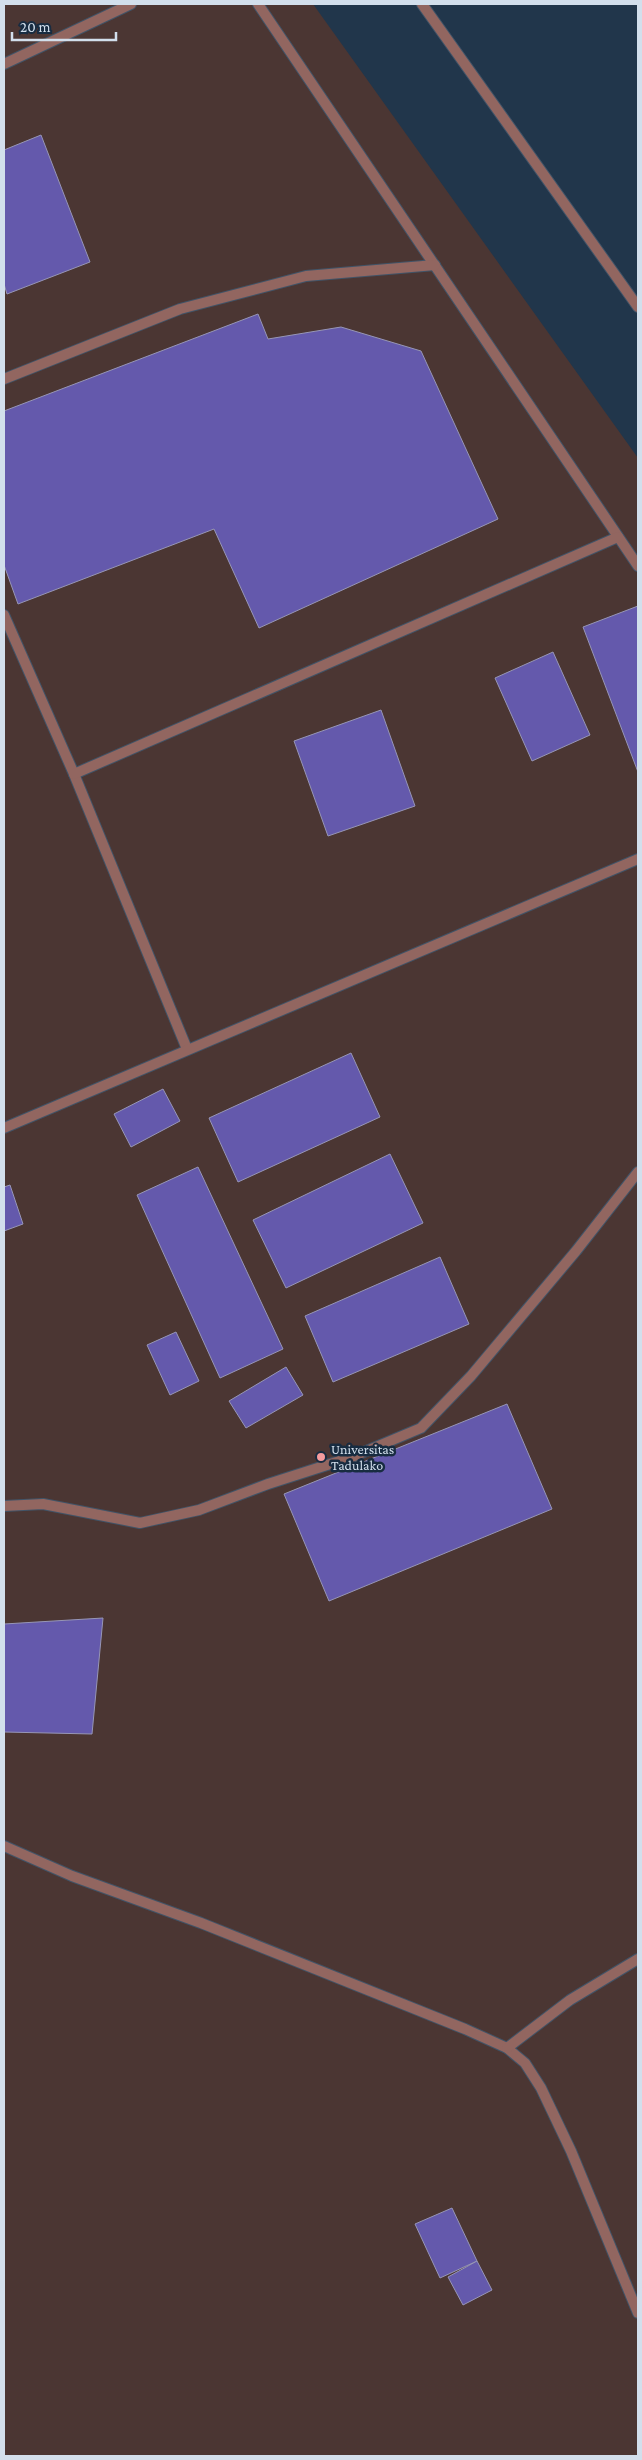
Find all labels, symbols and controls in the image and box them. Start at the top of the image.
scale bar [12,10,116,42]
text: 20 m [20,19,51,35]
place label: Universitas Tadulako [331,1441,394,1473]
marker: Universitas Tadulako [315,1451,327,1463]

